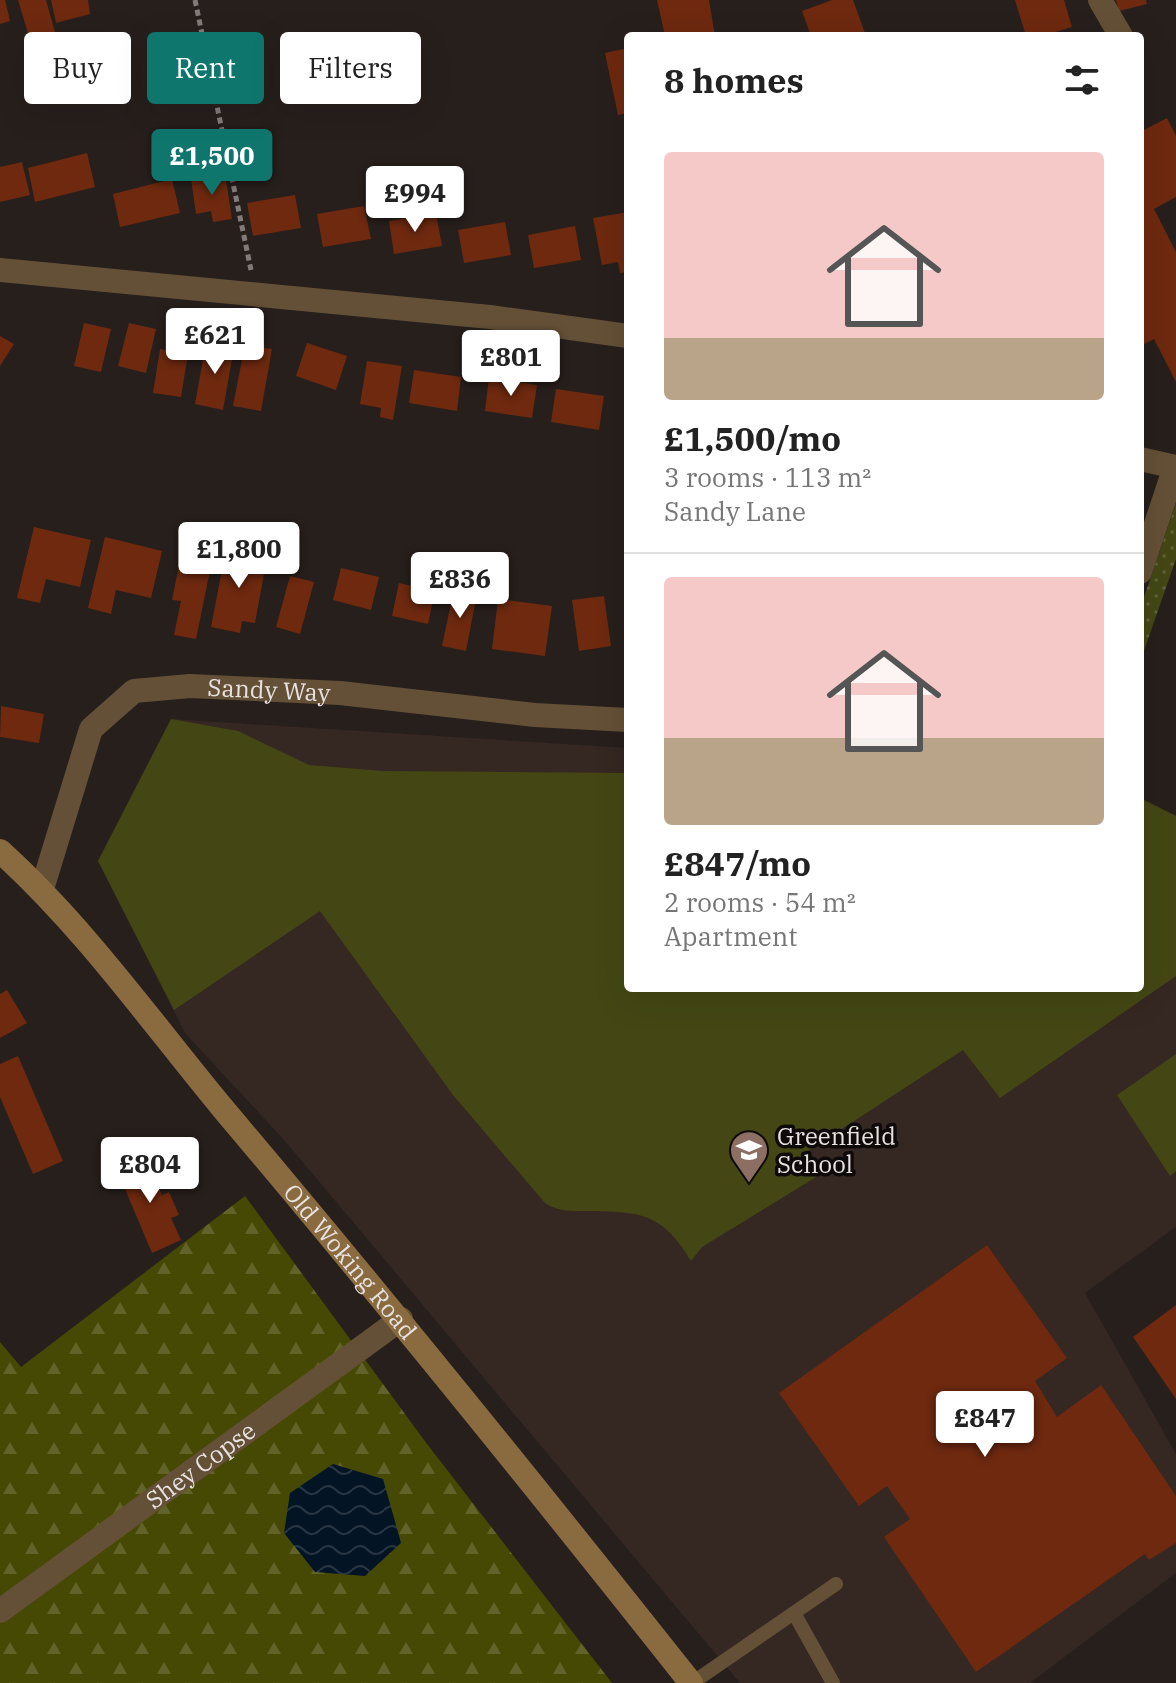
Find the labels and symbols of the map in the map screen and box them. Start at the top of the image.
pin: £1,500 [147,129,277,197]
pin: £994 [368,166,462,234]
pin: £621 [168,308,262,376]
pin: £801 [464,330,558,398]
pin: £1,800 [174,522,304,590]
pin: £836 [413,552,507,620]
street label: Sandy Way [207,671,331,709]
place label: Greenfield School [777,1120,896,1180]
school or university icon: Greenfield School [728,1129,770,1184]
pin: £804 [103,1137,197,1205]
street label: Old Woking Road [277,1177,424,1346]
pin: £847 [938,1391,1032,1459]
street label: Shey Copse [139,1414,262,1516]

